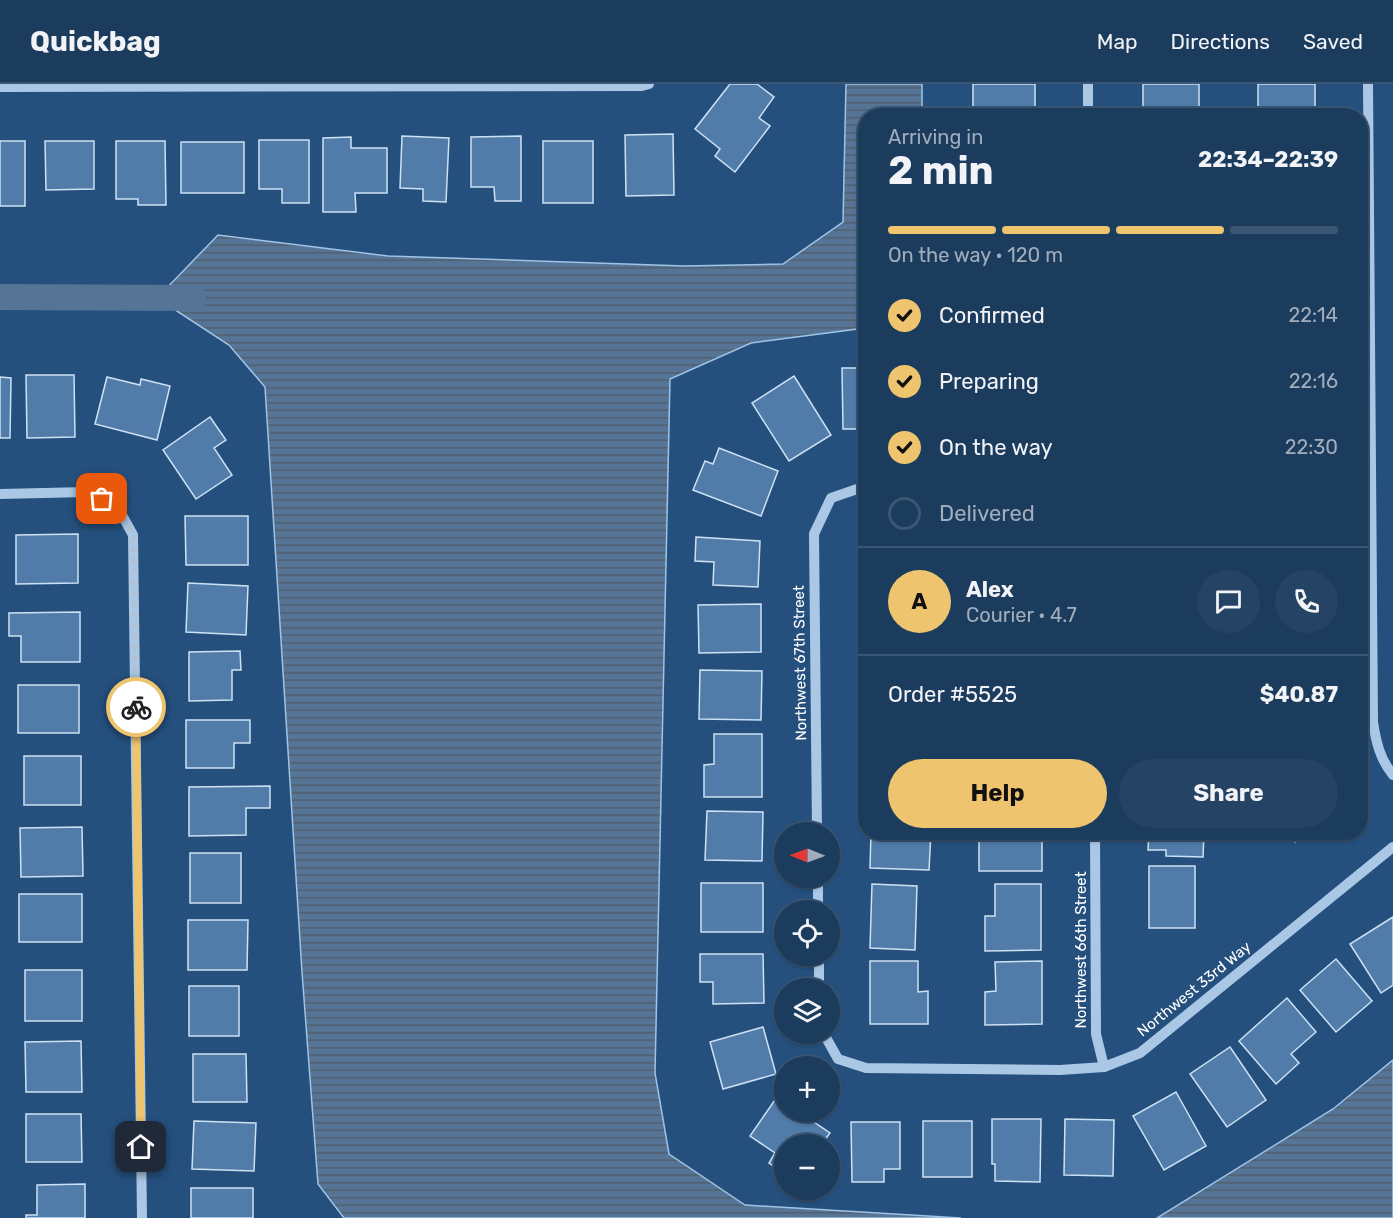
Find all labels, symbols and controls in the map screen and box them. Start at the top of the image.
text: Quickbag [30,25,161,58]
text: Map [1097,29,1138,54]
text: Directions [1171,29,1270,54]
text: Saved [1303,29,1363,54]
text: Arriving in [888,125,983,149]
text: 22:34–22:39 [1198,146,1338,173]
text: 2 min [888,148,994,194]
text: On the way · 120 m [888,243,1063,267]
icon: check [888,299,921,332]
text: Confirmed [939,302,1045,329]
text: 22:14 [1288,303,1338,327]
icon: check [888,365,921,398]
text: Preparing [939,368,1039,395]
text: 22:16 [1289,369,1338,393]
icon: check [888,431,921,464]
text: On the way [939,434,1053,461]
text: 22:30 [1285,435,1338,459]
pin [76,473,127,524]
icon: bag [85,482,118,515]
text: Delivered [939,500,1035,527]
button: chat [1197,570,1260,633]
button: phone [1275,570,1338,633]
text: Alex [966,576,1014,603]
street label: Northwest 67th Street [790,585,810,741]
text: A [912,588,927,615]
text: Courier · 4.7 [966,603,1077,627]
courier [106,677,166,737]
text: Order #5525 [888,681,1017,708]
text: $40.87 [1260,681,1338,708]
icon: bike [120,691,153,724]
button: Help [888,759,1107,828]
button: Share [1119,759,1338,828]
north arrow [774,822,840,888]
map controls [774,822,840,1200]
street label: Northwest 66th Street [1072,871,1090,1029]
button: locate [774,900,840,966]
street label: Northwest 33rd Way [1134,938,1254,1040]
button: layers [774,978,840,1044]
button: + [774,1056,840,1122]
pin [115,1121,166,1172]
icon: home [124,1130,157,1163]
button: − [774,1134,840,1200]

